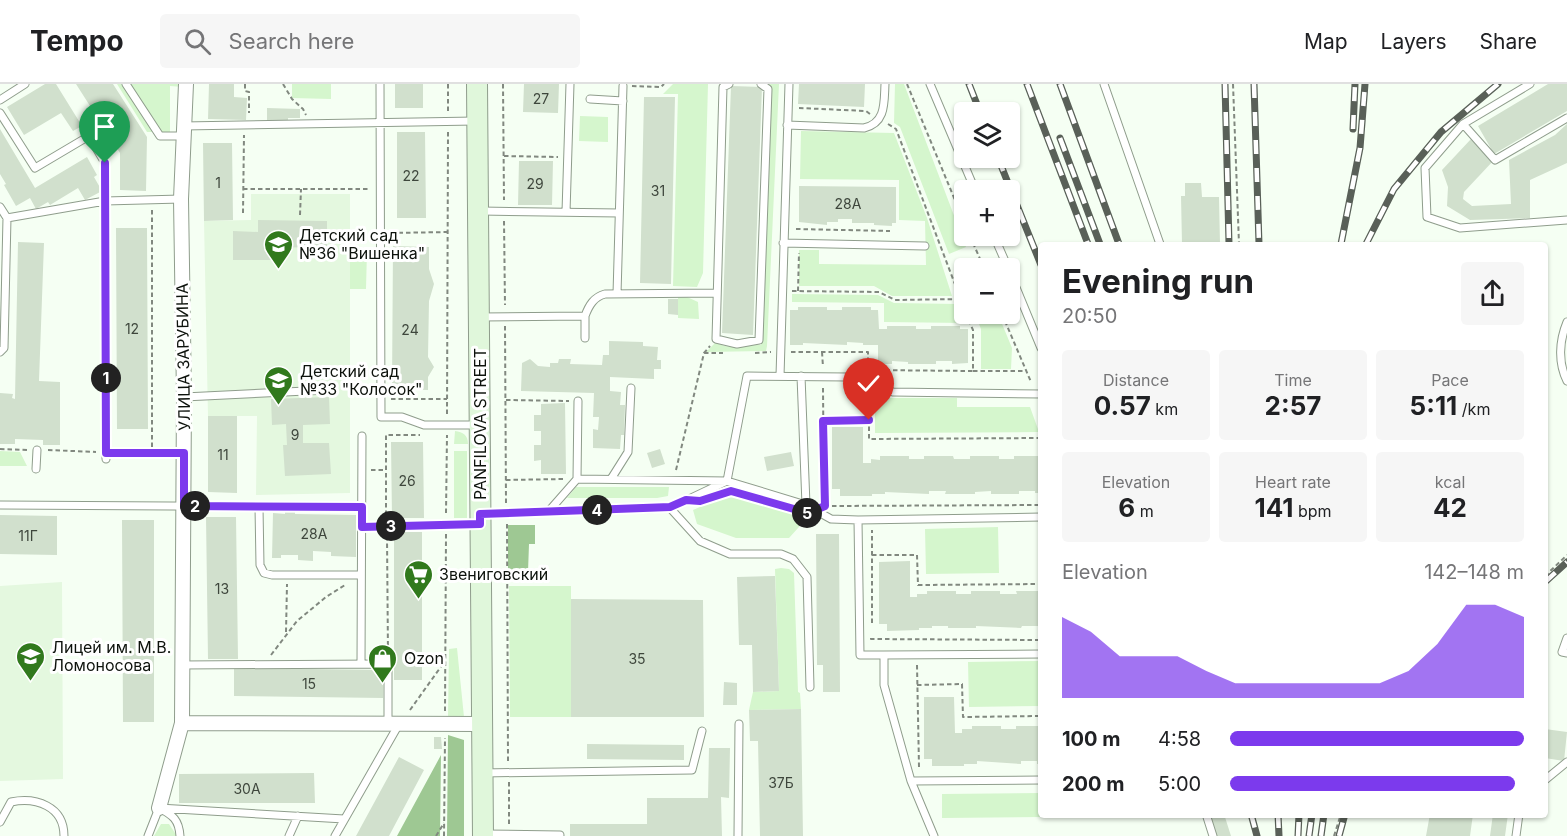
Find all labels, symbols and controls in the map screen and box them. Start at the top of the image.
search box [160,14,580,68]
text: Tempo [30,24,124,58]
icon: search [181,25,214,58]
text: Search here [229,28,354,54]
text: Map [1304,29,1348,54]
text: Layers [1381,29,1447,54]
text: Share [1480,29,1537,54]
house number: 27 [533,90,549,107]
pin [79,101,130,163]
map controls [954,102,1020,324]
button: layers [954,102,1020,168]
icon: arrive [88,110,121,143]
house number: 22 [402,167,420,184]
house number: 1 [215,174,221,191]
house number: 29 [526,175,544,192]
button: + [954,180,1020,246]
house number: 31 [651,182,665,199]
house number: 28А [835,195,862,212]
place label: Детский сад №36 "Вишенка" [299,225,425,263]
school or university icon: Детский сад №36 "Вишенка" [262,228,294,270]
button: − [954,258,1020,324]
text: Evening run [1062,261,1254,301]
button: share [1461,262,1524,325]
street label: УЛИЦА ЗАРУБИНА [172,283,194,431]
text: 20:50 [1062,304,1117,328]
house number: 12 [125,320,139,337]
house number: 24 [401,321,419,338]
street label: PANFILOVA STREET [470,348,490,500]
pin [843,358,894,420]
place label: Детский сад №33 "Колосок" [300,361,423,399]
pin: 1 [91,363,121,393]
school or university icon: Детский сад №33 "Колосок" [263,364,295,406]
icon: check [852,367,885,400]
text: 1 [103,368,109,388]
text: Distance [1103,370,1169,390]
text: Time [1274,370,1312,390]
text: Pace [1431,370,1469,390]
text: 0.57 [1094,390,1151,421]
text: 2:57 [1265,390,1321,421]
text: 5:11 [1410,390,1457,421]
text: km [1151,399,1178,419]
text: /km [1457,399,1490,419]
house number: 9 [291,426,299,443]
house number: 11 [217,446,229,463]
house number: 26 [398,472,416,489]
text: Elevation [1102,472,1170,492]
text: Heart rate [1255,472,1331,492]
text: kcal [1435,472,1465,492]
pin: 2 [180,491,210,521]
text: 6 [1118,492,1135,523]
text: 141 [1254,492,1293,523]
text: 42 [1433,492,1467,523]
pin: 4 [582,495,612,525]
text: 2 [190,496,200,516]
pin: 5 [792,498,822,528]
text: 4 [592,500,602,520]
text: m [1135,501,1154,521]
text: bpm [1293,501,1332,521]
text: 5 [802,503,812,523]
pin: 3 [376,511,406,541]
text: 3 [386,516,396,536]
house number: 28А [301,525,328,542]
house number: 11Г [18,527,38,544]
supermarket icon: Звениговский [402,558,434,600]
text: Elevation [1062,560,1148,584]
text: 142–148 m [1424,560,1524,584]
place label: Звениговский [439,564,548,584]
house number: 13 [215,580,229,597]
place label: Лицей им. М.В. Ломоносова [52,637,171,675]
school or university icon: Лицей им. М.В. Ломоносова [15,640,47,682]
shop icon: Ozon [367,642,399,684]
place label: Ozon [404,648,444,668]
house number: 35 [628,650,646,667]
house number: 15 [302,675,316,692]
text: 100 m [1062,727,1121,751]
text: 4:58 [1158,727,1201,751]
text: 200 m [1062,772,1125,796]
text: 5:00 [1158,772,1201,796]
house number: 37Б [768,774,794,791]
house number: 30А [233,780,261,797]

